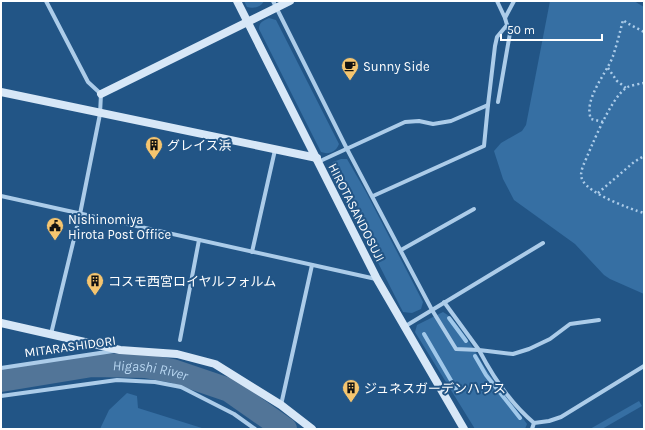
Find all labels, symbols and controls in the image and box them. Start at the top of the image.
scale bar [501,16,602,42]
text: 50 m [507,23,535,37]
cafe icon: Sunny Side [340,56,360,81]
place label: Sunny Side [363,59,430,74]
building icon: グレイス浜 [144,135,164,160]
place label: グレイス浜 [167,138,232,153]
street label: HIROTASANDOSUJI [325,160,388,264]
place label: Nishinomiya Hirota Post Office [68,212,171,242]
public building icon: Nishinomiya Hirota Post Office [45,216,65,241]
building icon: コスモ西宮ロイヤルフォルム [85,271,105,296]
place label: コスモ西宮ロイヤルフォルム [108,274,276,289]
street label: MITARASHIDORI [23,333,117,360]
water label: Higashi River [112,357,191,385]
building icon: ジュネスガーデンハウス [341,378,361,403]
place label: ジュネスガーデンハウス [364,381,506,396]

